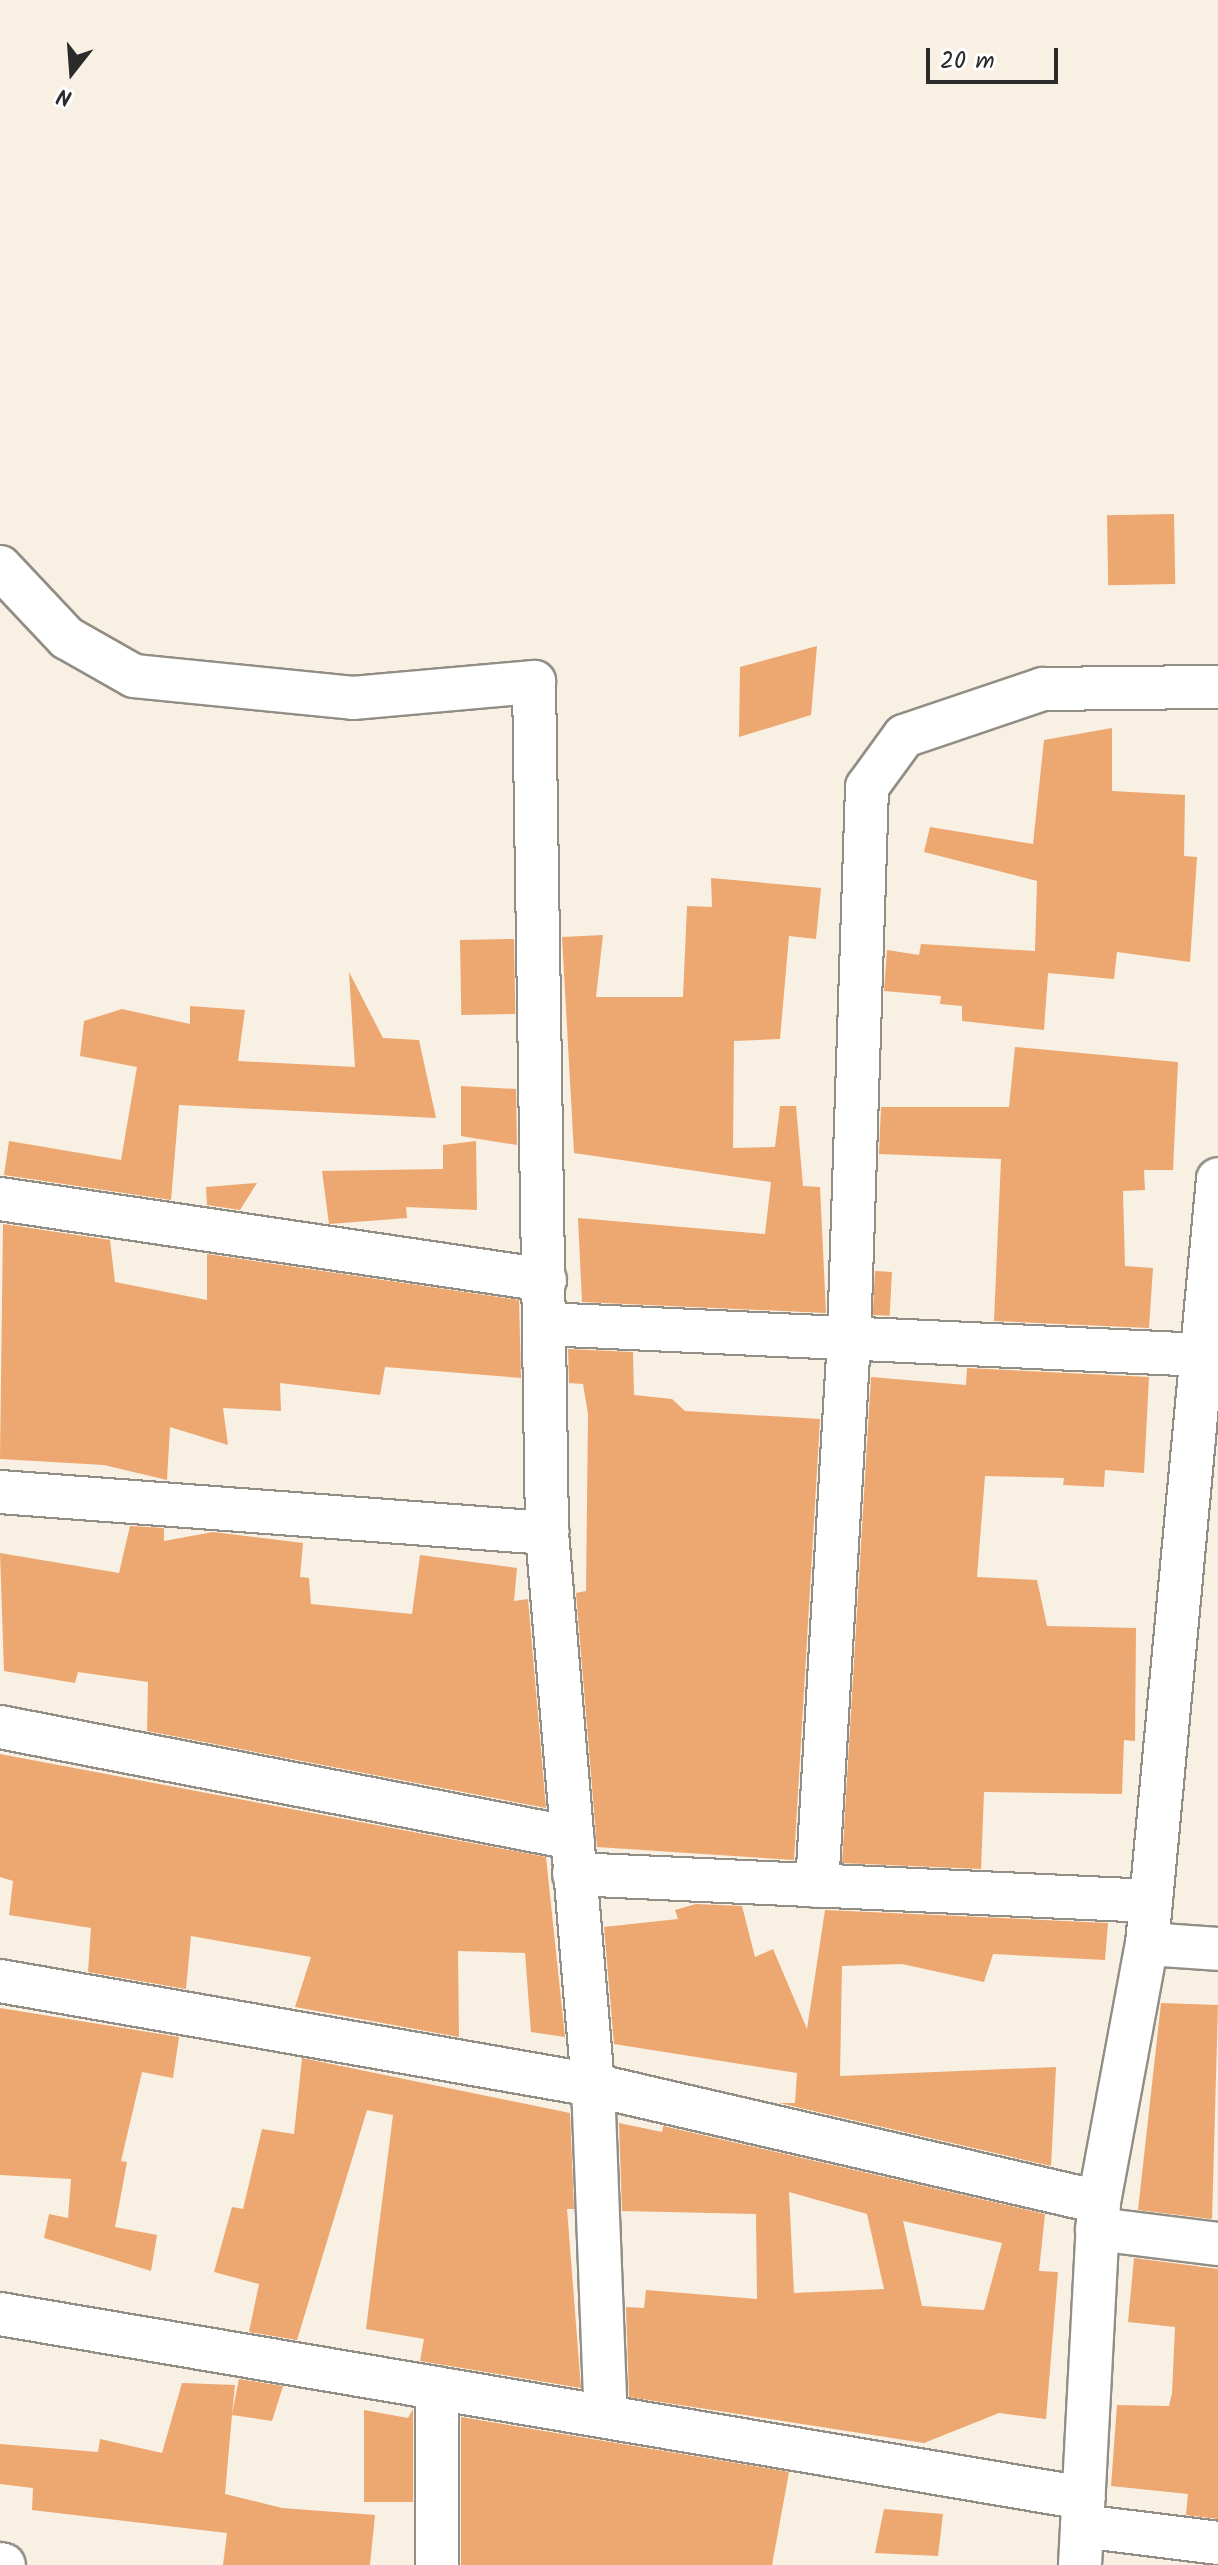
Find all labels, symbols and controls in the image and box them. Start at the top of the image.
north arrow [32,32,112,112]
scale bar [930,32,1062,82]
text: 20 m [940,42,995,81]
text: N [53,77,77,114]

